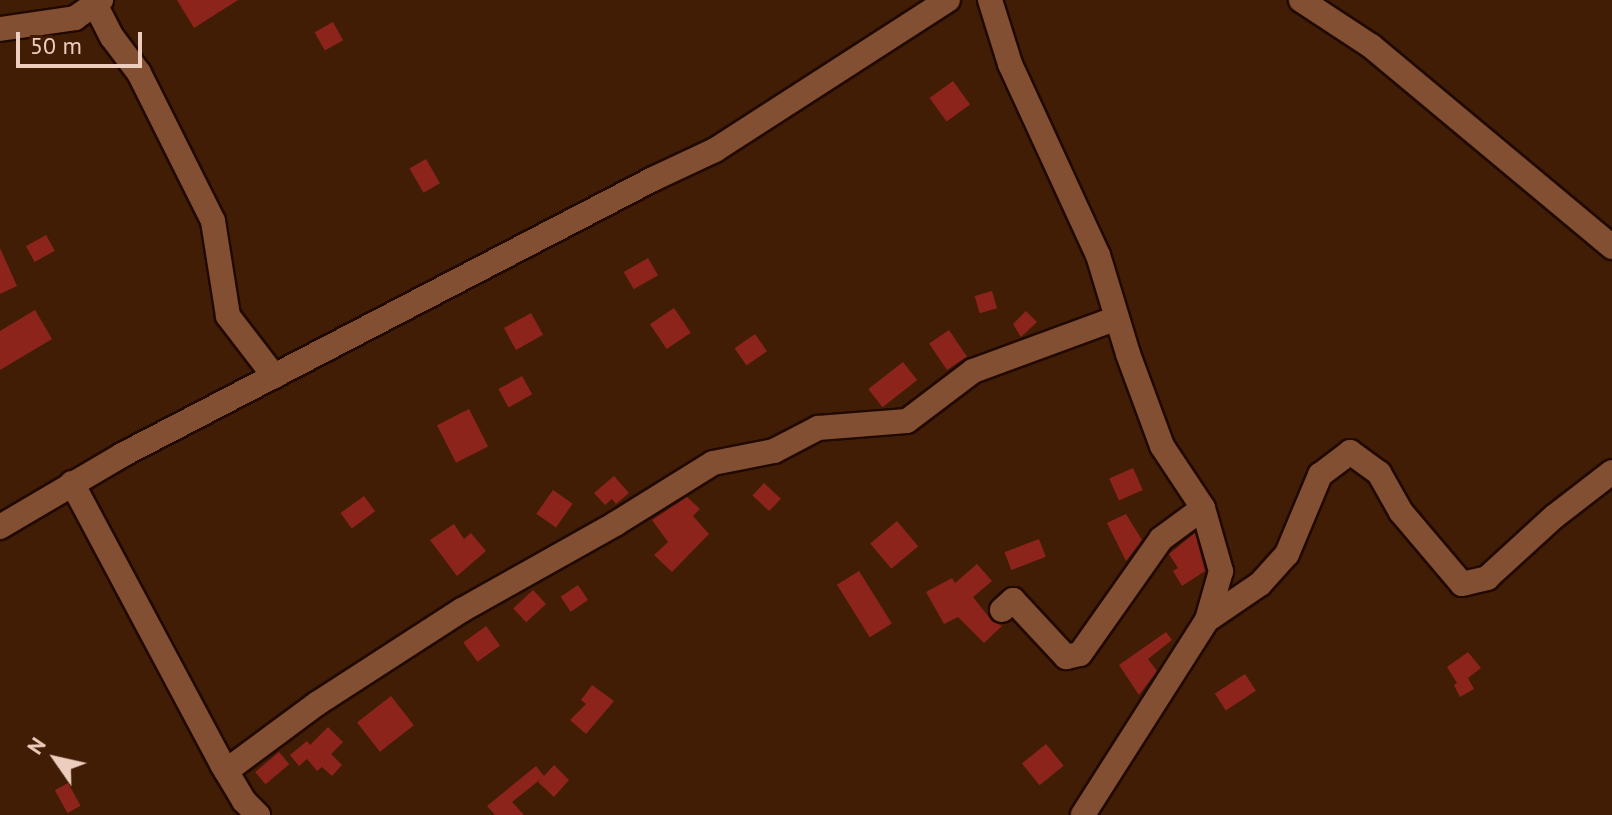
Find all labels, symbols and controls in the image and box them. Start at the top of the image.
scale bar [20,16,146,66]
text: 50 m [30,30,82,61]
north arrow [16,719,96,799]
text: N [20,732,52,759]

